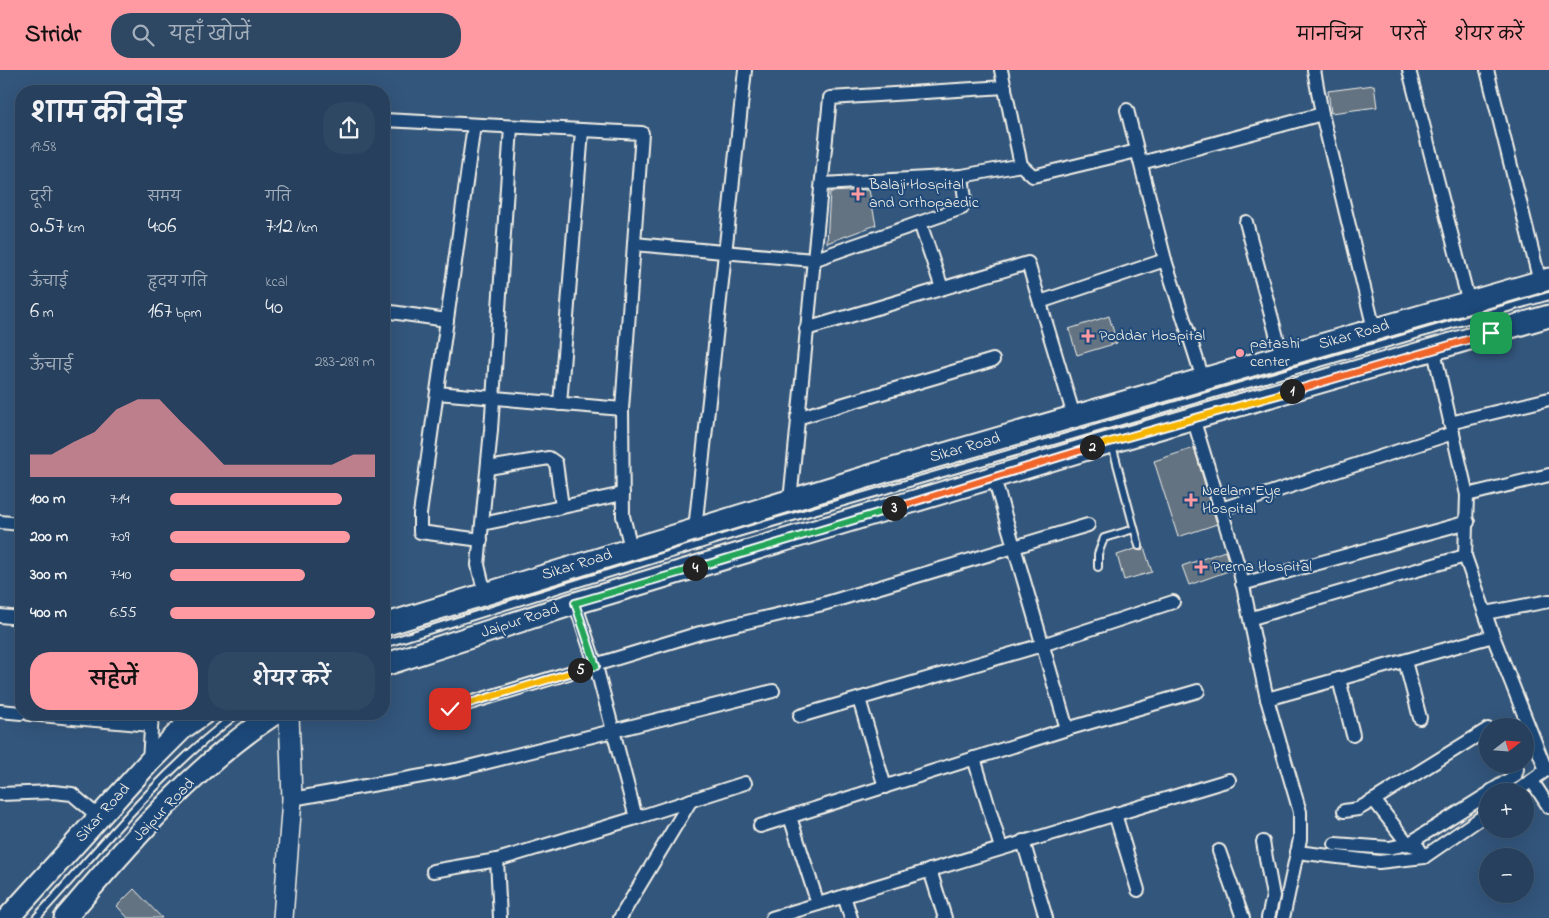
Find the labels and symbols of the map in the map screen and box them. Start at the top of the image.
place label: Balaji Hospital and Orthopaedic [868,173,980,215]
marker: Balaji Hospital and Orthopaedic [851,187,865,201]
pin [1470,312,1512,354]
street label: Sikar Road [1316,313,1392,357]
place label: Poddar Hospital [1099,324,1206,348]
marker: Poddar Hospital [1081,329,1095,343]
place label: patashi center [1250,332,1300,374]
marker: patashi center [1234,347,1246,359]
pin: 1 [1280,378,1304,404]
street label: Sikar Road [927,426,1003,470]
pin: 2 [1080,434,1104,460]
place label: Neelam Eye Hospital [1202,479,1281,521]
marker: Neelam Eye Hospital [1184,493,1198,507]
pin: 3 [882,496,906,520]
street label: Sikar Road [539,543,615,587]
place label: Prerna Hospital [1212,555,1312,579]
pin: 4 [682,556,708,580]
marker: Prerna Hospital [1194,560,1208,574]
street label: Jaipur Road [478,597,562,645]
pin: 5 [568,658,592,682]
pin [429,688,471,730]
north arrow [1479,718,1534,772]
street label: Jaipur Road [127,773,201,847]
street label: Sikar Road [70,778,136,848]

